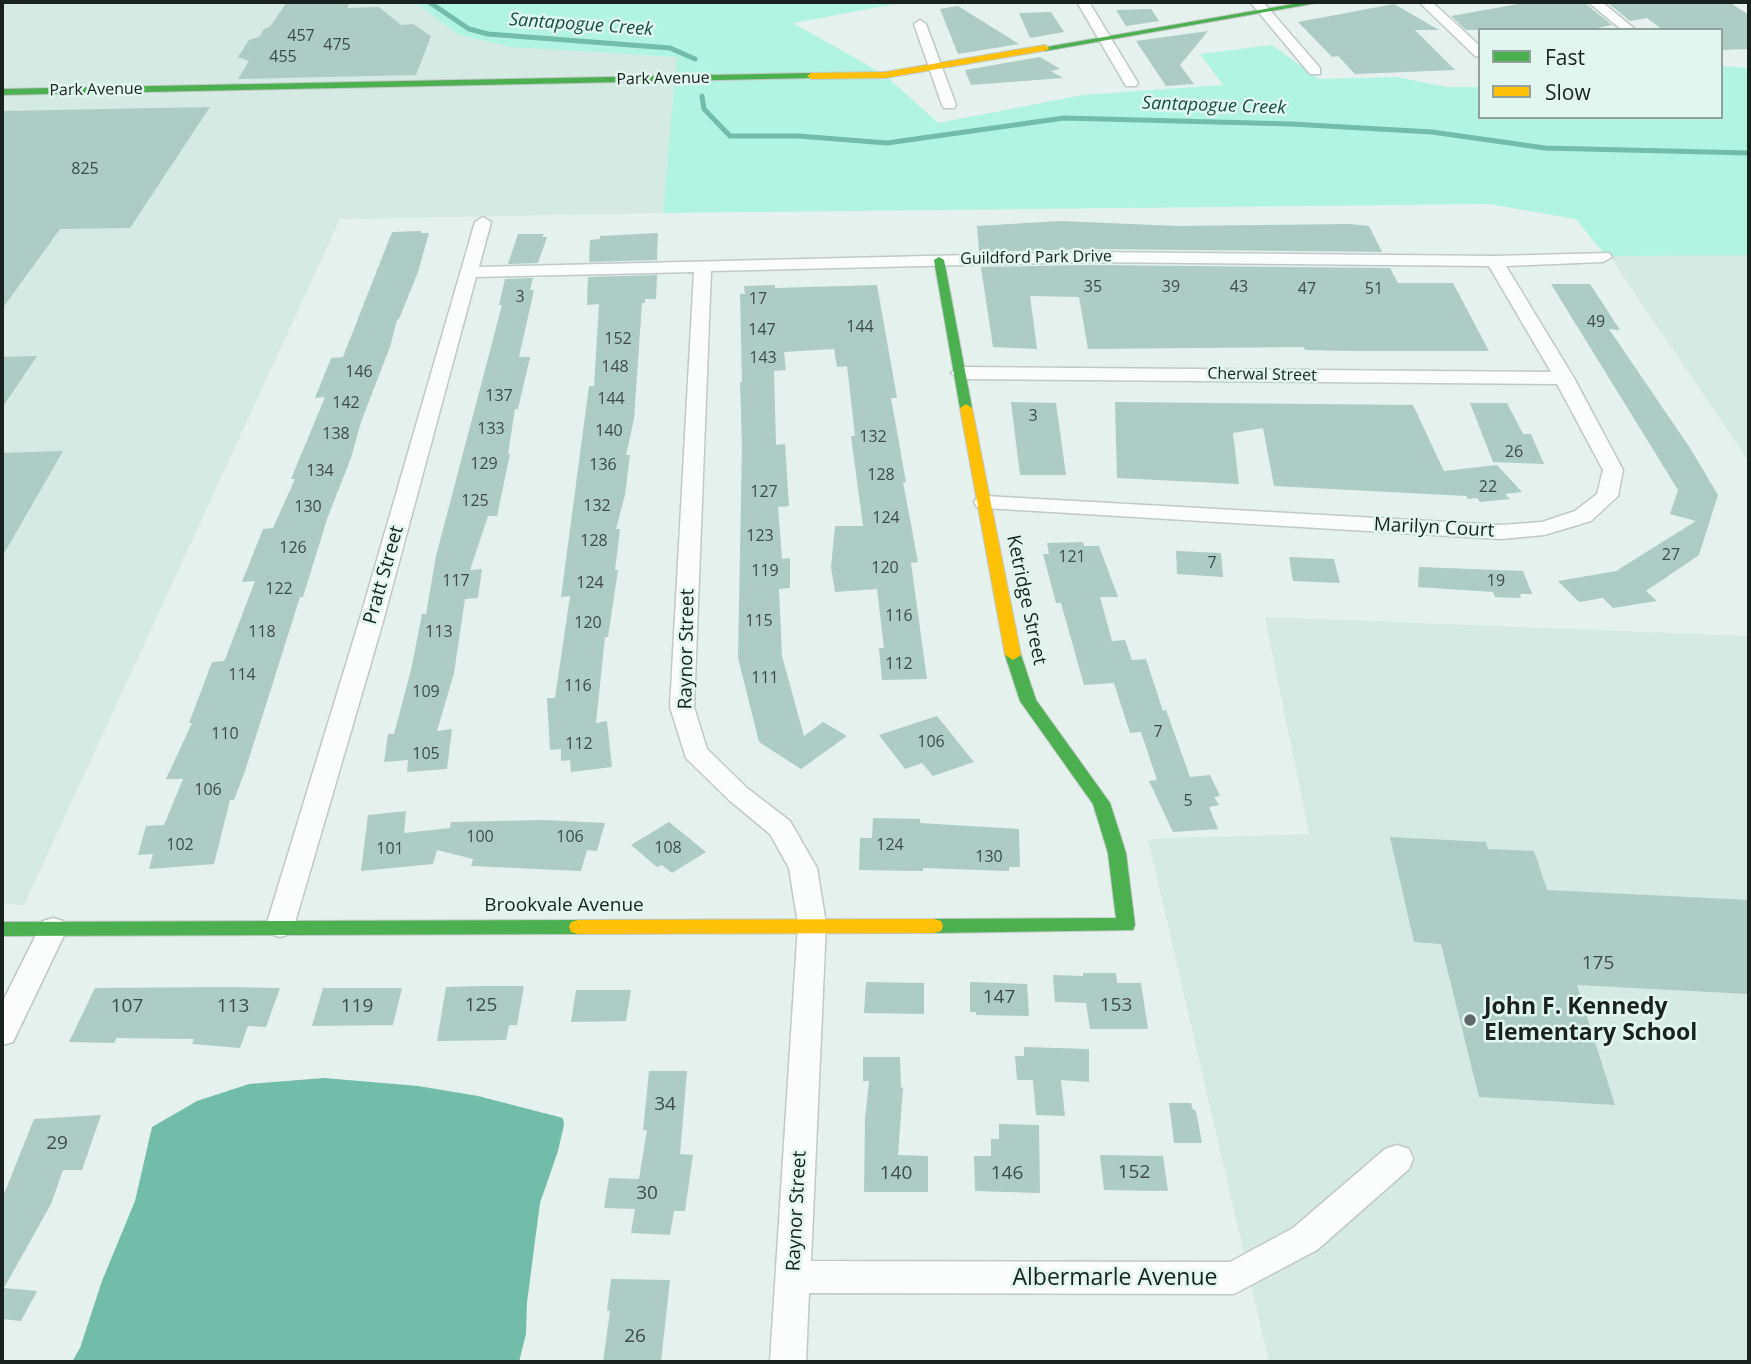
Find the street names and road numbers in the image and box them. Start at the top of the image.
street label: Park Avenue [616,69,710,89]
street label: Park Avenue [49,80,143,100]
street label: Guildford Park Drive [960,247,1112,269]
street label: Cherwal Street [1207,364,1317,386]
street label: Marilyn Court [1373,513,1495,543]
street label: Pratt Street [359,523,409,627]
street label: Ketridge Street [1001,533,1051,667]
street label: Raynor Street [675,588,699,710]
street label: Brookvale Avenue [484,895,644,917]
street label: Raynor Street [782,1150,812,1272]
street label: Albermarle Avenue [1013,1264,1217,1292]

